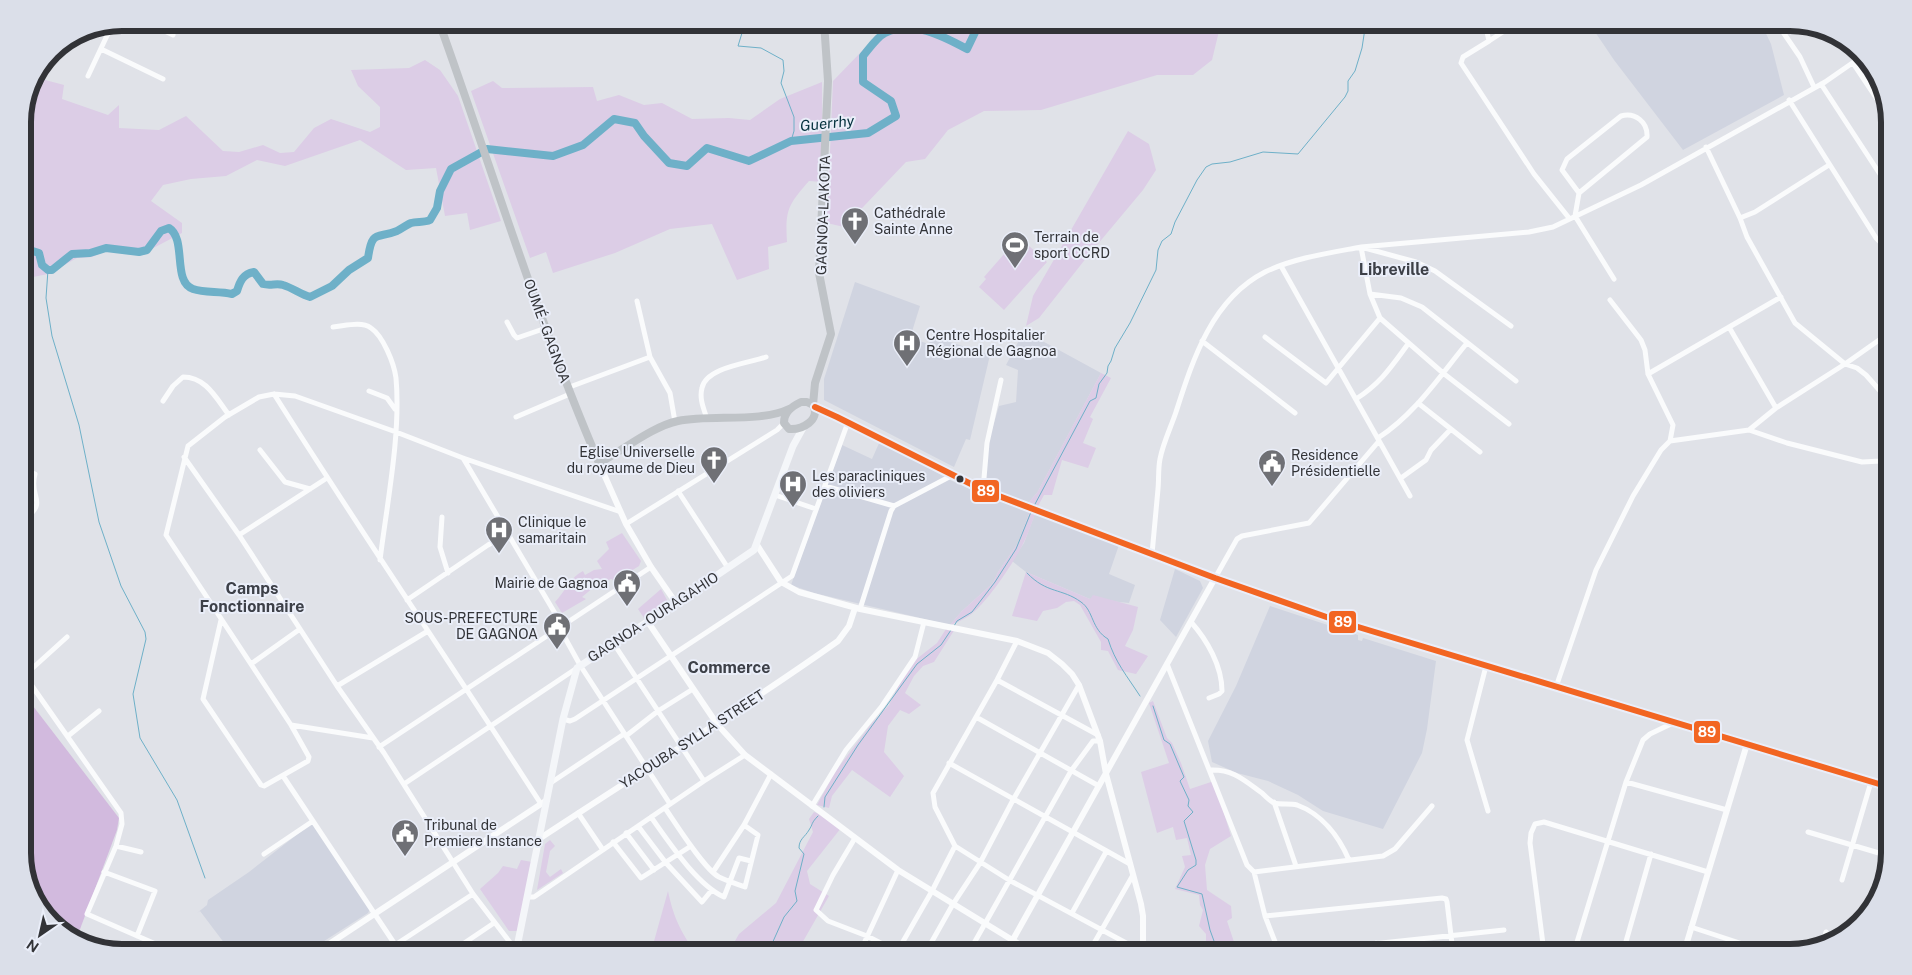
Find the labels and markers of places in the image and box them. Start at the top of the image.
place label: Cathédrale Sainte Anne [874,205,953,237]
church icon: Cathédrale Sainte Anne [840,206,870,245]
place label: Terrain de sport CCRD [1034,229,1110,261]
sports icon: Terrain de sport CCRD [1000,230,1030,269]
place label: Centre Hospitalier Régional de Gagnoa [926,327,1056,359]
hospital icon: Centre Hospitalier Régional de Gagnoa [892,328,922,367]
place label: Eglise Universelle du royaume de Dieu [567,444,695,476]
church icon: Eglise Universelle du royaume de Dieu [699,445,729,484]
place label: Residence Présidentielle [1291,447,1381,479]
public building icon: Residence Présidentielle [1257,448,1287,487]
place label: Les paracliniques des oliviers [812,468,925,500]
hospital icon: Les paracliniques des oliviers [778,469,808,508]
unlabelled marker [955,474,965,484]
place label: Clinique le samaritain [518,514,587,546]
hospital icon: Clinique le samaritain [484,515,514,554]
public building icon: Mairie de Gagnoa [612,568,642,607]
place label: Mairie de Gagnoa [494,575,608,591]
place label: SOUS-PREFECTURE DE GAGNOA [404,610,538,642]
public building icon: SOUS-PREFECTURE DE GAGNOA [542,611,572,650]
place label: Tribunal de Premiere Instance [424,817,542,849]
public building icon: Tribunal de Premiere Instance [390,818,420,857]

